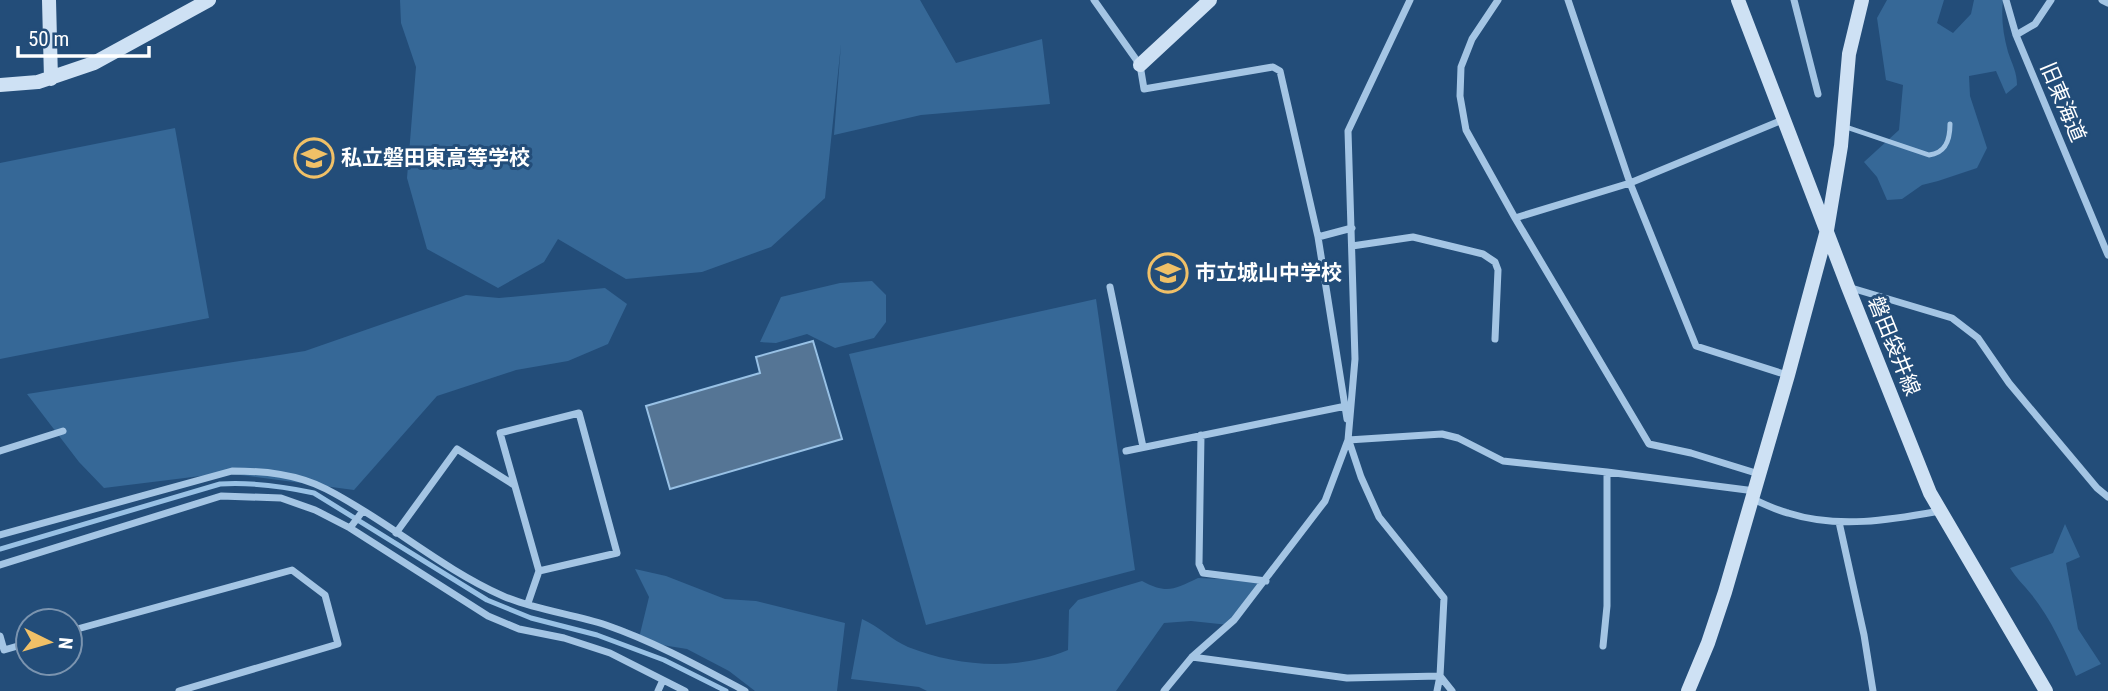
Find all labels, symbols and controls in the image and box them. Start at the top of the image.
scale bar [18,14,149,58]
text: 50 m [28,27,69,51]
street label: 旧東海道 [2036,59,2090,145]
school or university icon: 私立磐田東高等学校 [293,137,335,179]
place label: 私立磐田東高等学校 [341,146,530,170]
school or university icon: 市立城山中学校 [1147,252,1189,294]
place label: 市立城山中学校 [1195,261,1342,285]
street label: 磐田袋井線 [1863,293,1925,399]
north arrow [14,607,84,677]
text: N [53,637,77,650]

